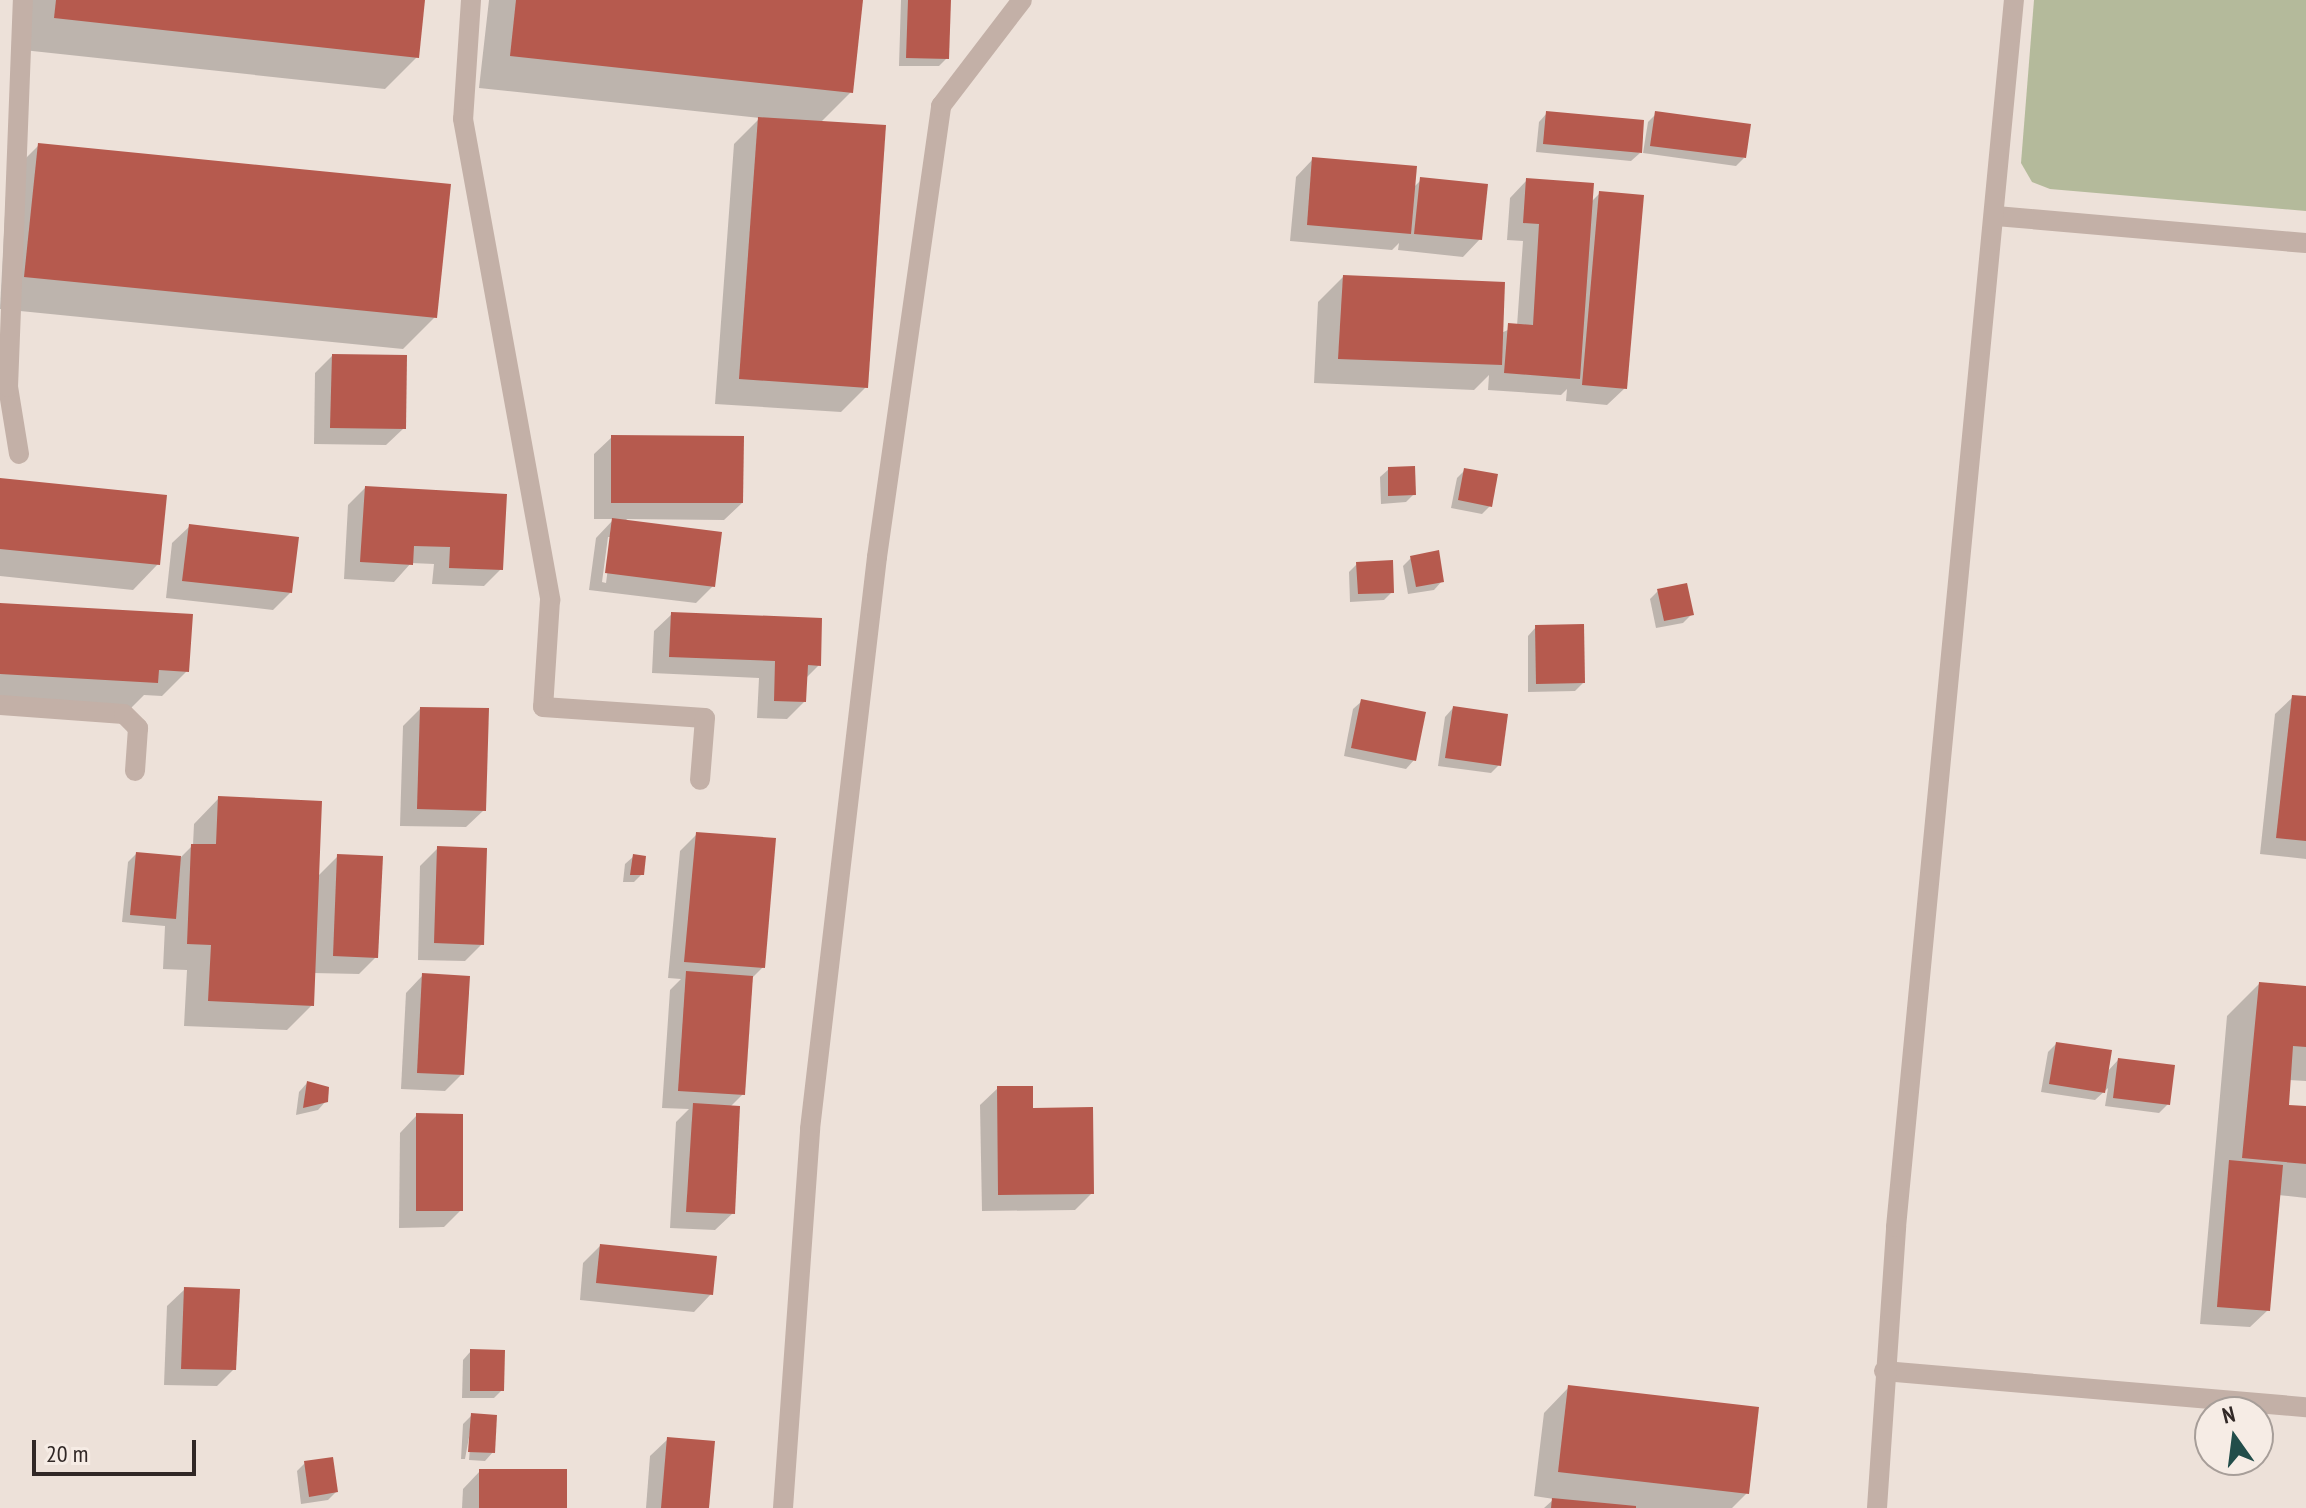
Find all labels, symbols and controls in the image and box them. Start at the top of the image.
north arrow [2194,1396,2274,1476]
text: N [2220,1400,2238,1430]
scale bar [36,1424,200,1474]
text: 20 m [46,1438,88,1469]

